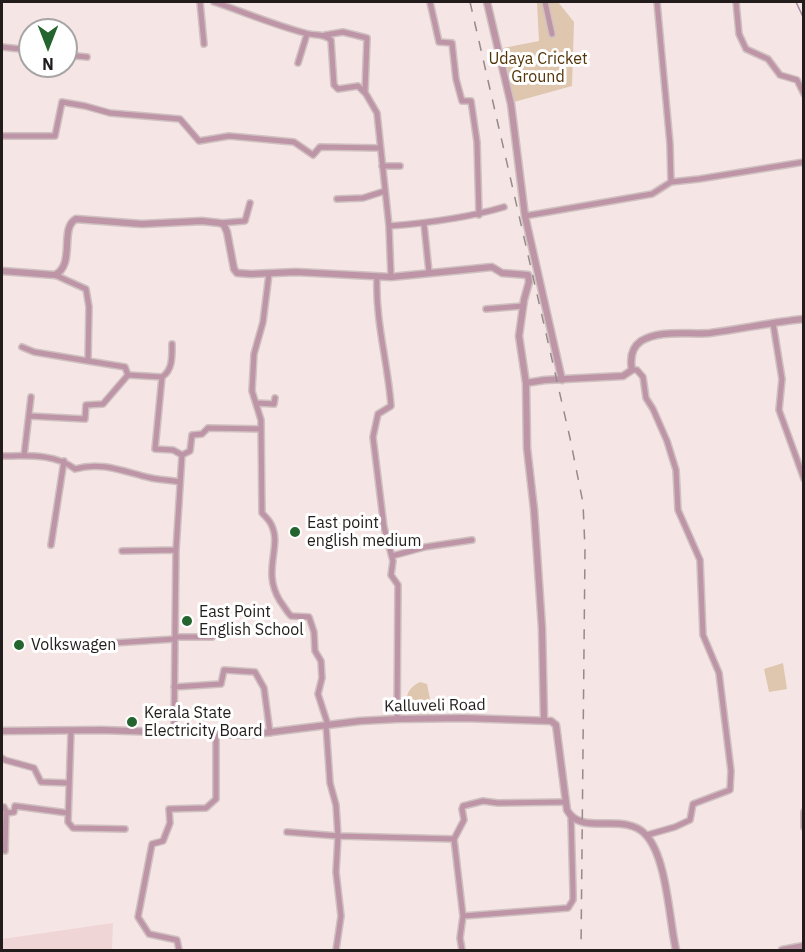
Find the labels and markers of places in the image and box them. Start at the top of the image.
place label: East point english medium [307,513,421,551]
marker: East point english medium [288,525,302,539]
place label: East Point English School [199,602,304,640]
marker: East Point English School [180,614,194,628]
place label: Volkswagen [31,635,116,655]
marker: Volkswagen [12,638,26,652]
place label: Kerala State Electricity Board [144,703,262,741]
marker: Kerala State Electricity Board [125,715,139,729]

